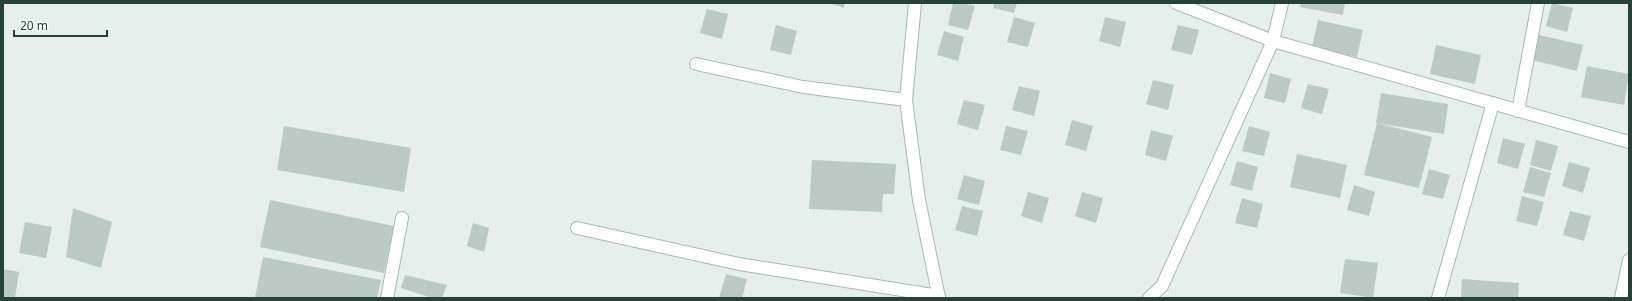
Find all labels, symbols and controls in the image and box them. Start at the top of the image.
scale bar [14,12,107,38]
text: 20 m [20,17,48,34]

